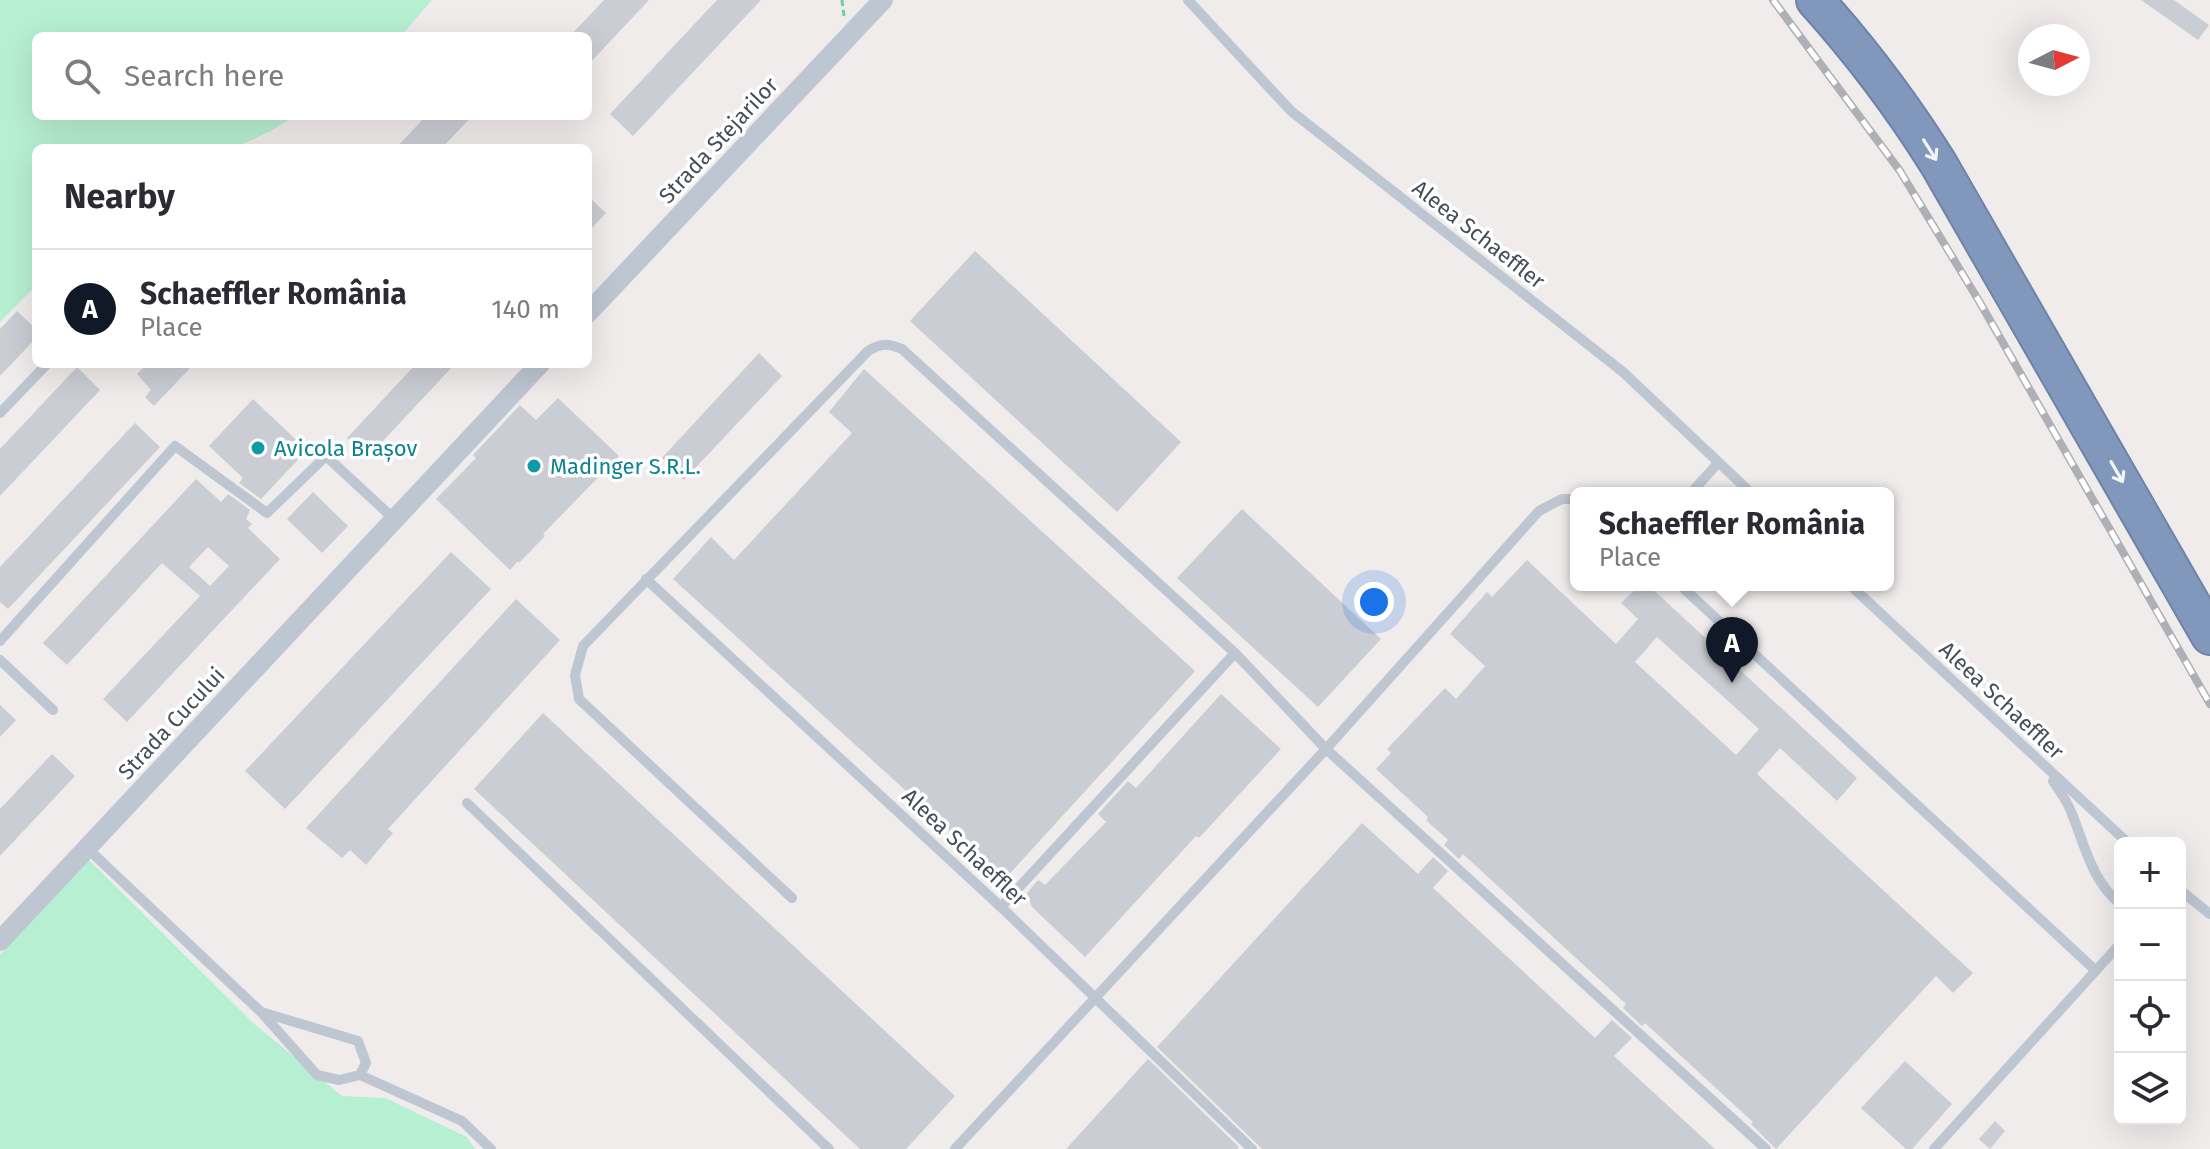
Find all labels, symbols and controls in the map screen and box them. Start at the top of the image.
north arrow [2018,24,2090,96]
search box [32,32,592,120]
icon: search [60,54,104,98]
text: Search here [124,58,284,94]
street label: Strada Stejarilor [653,71,784,209]
one-way arrow [1923,138,1939,161]
street label: Aleea Schaeffler [1407,174,1551,295]
text: Nearby [64,176,175,217]
text: Schaeffler România [140,276,407,312]
text: A [82,294,98,325]
text: 140 m [491,294,560,325]
text: Place [140,312,203,343]
place label: Avicola Brașov [274,435,418,462]
marker: Avicola Brașov [249,439,267,457]
place label: Madinger S.R.L. [550,453,701,480]
marker: Madinger S.R.L. [525,457,543,475]
one-way arrow [2109,460,2125,483]
popup [1570,487,1894,591]
text: Schaeffler România [1599,506,1865,542]
text: Place [1599,542,1661,573]
your location [1354,582,1394,622]
pin: A [1706,617,1758,683]
street label: Aleea Schaeffler [1934,636,2070,765]
street label: Strada Cucului [112,662,230,785]
street label: Aleea Schaeffler [897,783,1033,912]
map controls [2114,837,2186,1125]
button: + [2114,837,2186,909]
button: − [2114,909,2186,981]
button: locate [2114,981,2186,1053]
button: layers [2114,1053,2186,1125]

